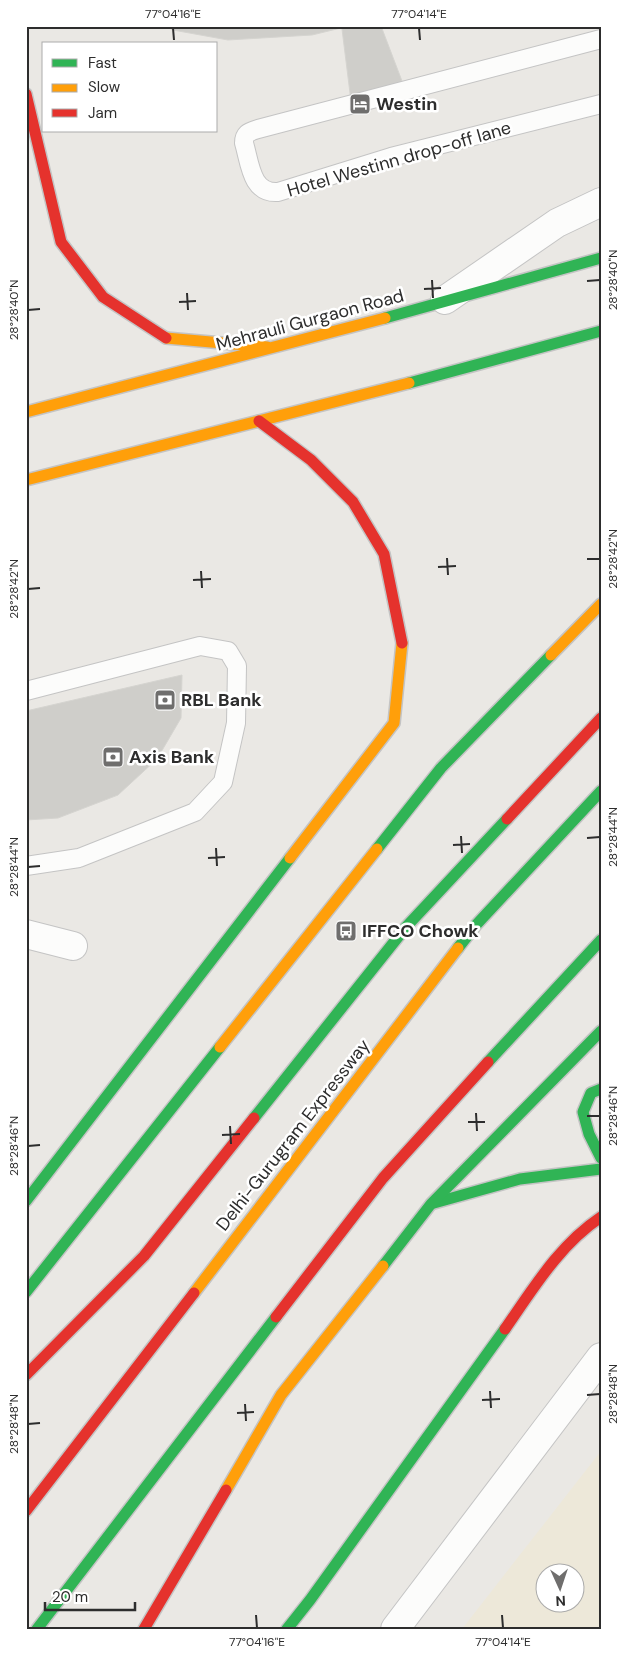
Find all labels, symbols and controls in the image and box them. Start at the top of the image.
text: 77°04'16"E [145,6,201,22]
text: 77°04'14"E [391,6,447,22]
legend [42,42,218,132]
text: Fast [88,53,117,73]
text: Slow [88,77,121,97]
hotel icon: Westin [348,92,372,116]
place label: Westin [376,92,437,116]
text: Jam [88,103,117,123]
street label: Hotel Westinn drop-off lane [284,115,514,203]
text: 28°28'40"N [605,250,621,310]
text: 28°28'40"N [6,280,22,340]
street label: Mehrauli Gurgaon Road [213,283,407,357]
text: 28°28'42"N [605,529,621,589]
text: 28°28'42"N [6,559,22,619]
bank icon: RBL Bank [153,688,177,712]
place label: RBL Bank [181,688,262,712]
bank icon: Axis Bank [101,745,125,769]
place label: Axis Bank [129,745,215,769]
text: 28°28'44"N [605,807,621,867]
text: 28°28'44"N [6,837,22,897]
bus stop icon: IFFCO Chowk [334,919,358,943]
place label: IFFCO Chowk [362,919,479,943]
street label: Delhi-Gurugram Expressway [211,1034,375,1236]
text: 28°28'46"N [605,1086,621,1146]
text: 28°28'46"N [6,1116,22,1176]
text: 28°28'48"N [605,1364,621,1424]
text: 28°28'48"N [6,1394,22,1454]
north arrow [534,1562,584,1612]
scale bar [45,1580,135,1612]
text: 20 m [52,1587,88,1607]
text: N [555,1592,566,1610]
text: 77°04'16"E [229,1634,285,1650]
text: 77°04'14"E [475,1634,531,1650]

